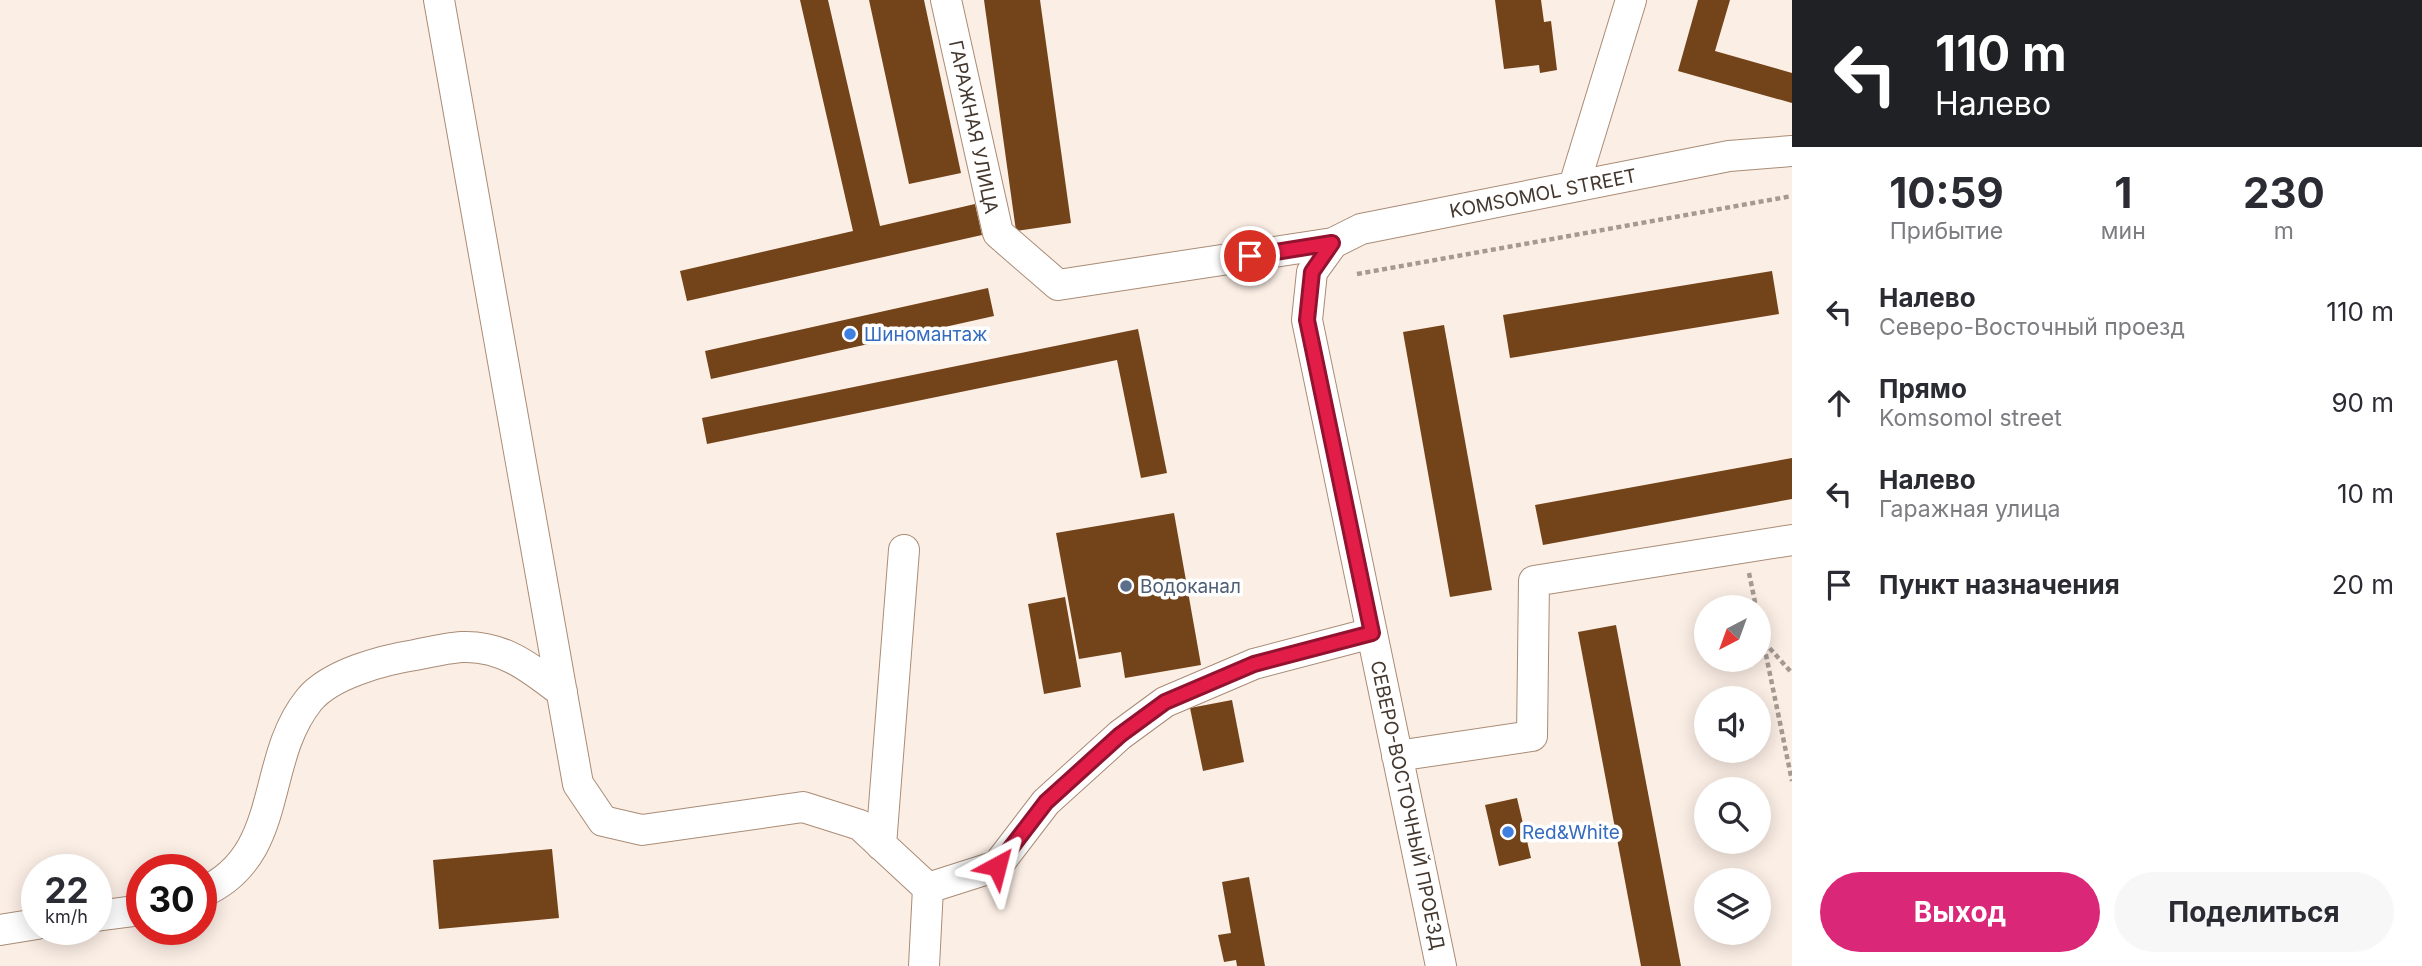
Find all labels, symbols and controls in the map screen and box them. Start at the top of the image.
text: 110 m [1935,24,2067,83]
icon: left [1820,28,1911,119]
street label: ГАРАЖНАЯ УЛИЦА [944,38,1003,216]
text: Налево [1935,84,2051,123]
street label: KOMSOMOL STREET [1448,164,1639,223]
text: 10:59 [1889,167,2004,218]
text: 1 [2114,167,2132,218]
text: 230 [2243,167,2325,218]
text: Прибытие [1890,217,2003,245]
text: мин [2101,217,2146,245]
text: m [2274,217,2294,245]
pin [1220,226,1280,286]
icon: arrive [1231,237,1269,275]
text: Налево [1879,282,1976,313]
icon: left [1820,293,1858,331]
text: 110 m [2326,296,2394,327]
text: Северо-Восточный проезд [1879,313,2185,341]
place label: Шиномантаж [864,323,988,346]
marker: Шиномантаж [842,326,858,342]
text: Прямо [1879,373,1967,404]
icon: ahead [1820,384,1858,422]
text: 90 m [2331,387,2394,418]
text: Komsomol street [1879,404,2062,432]
text: Налево [1879,464,1976,495]
icon: left [1820,475,1858,513]
text: 10 m [2337,478,2394,509]
text: Гаражная улица [1879,495,2060,523]
icon: arrive [1820,566,1858,604]
text: Пункт назначения [1879,569,2120,600]
text: 20 m [2332,569,2394,600]
place label: Водоканал [1140,575,1241,598]
marker: Водоканал [1118,578,1134,594]
north arrow [1694,595,1771,672]
map controls [1694,595,1771,945]
street label: СЕВЕРО-ВОСТОЧНЫЙ ПРОЕЗД [1366,658,1450,952]
button: sound [1694,686,1771,763]
button: search [1694,777,1771,854]
place label: Red&White [1522,821,1620,844]
marker: Red&White [1500,824,1516,840]
position arrow [960,829,1034,903]
speed limit sign: 30 [126,854,217,945]
button: layers [1694,868,1771,945]
text: 22 [44,869,89,911]
button: Выход [1820,872,2100,952]
button: Поделиться [2114,872,2394,952]
text: km/h [45,906,88,927]

